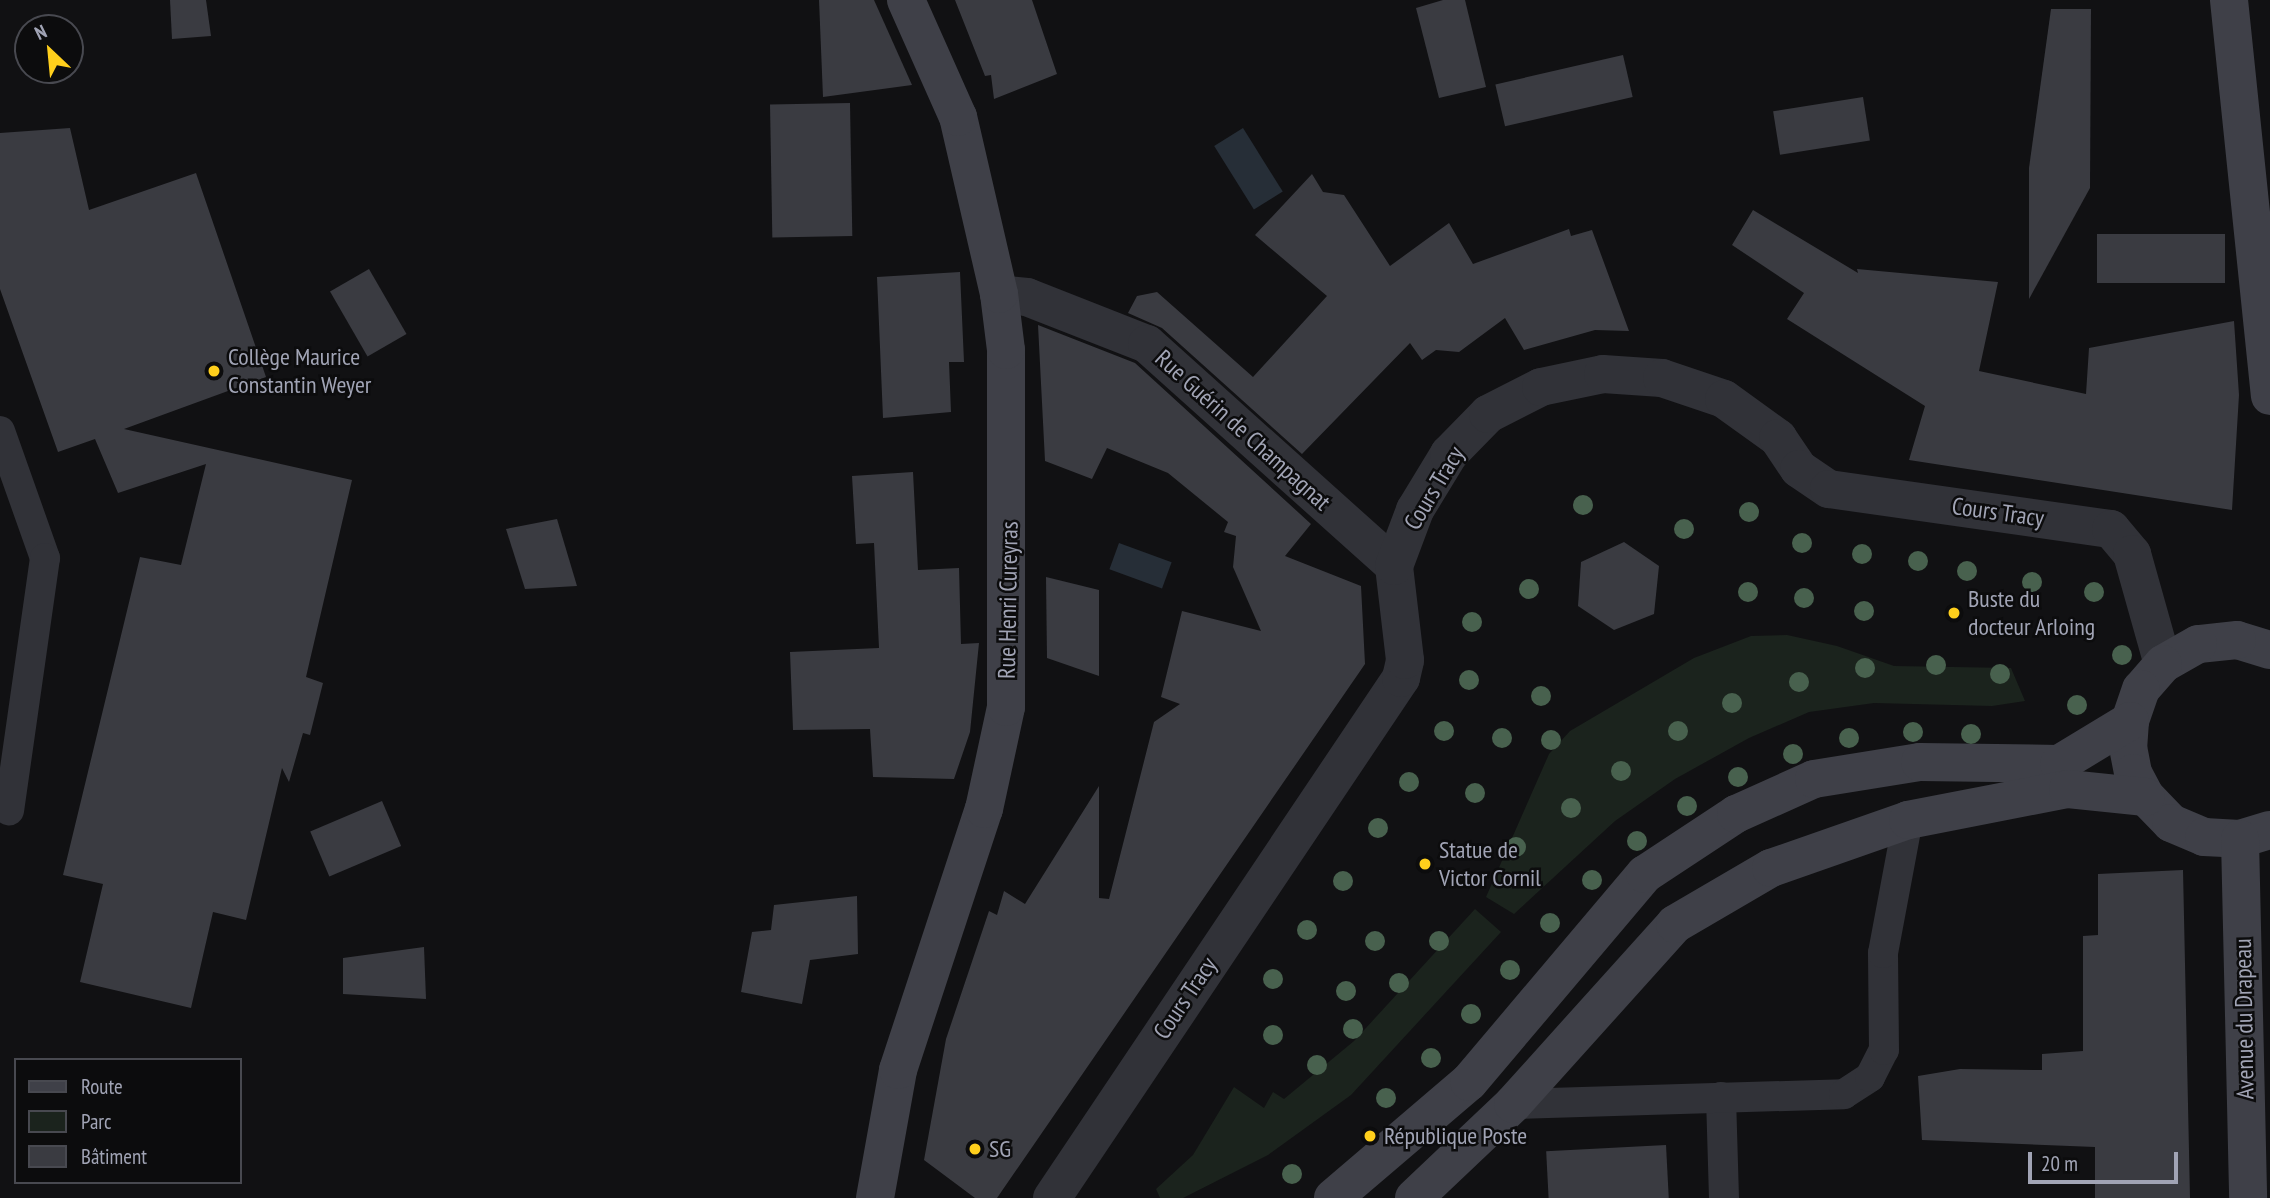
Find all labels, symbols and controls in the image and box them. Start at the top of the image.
north arrow [14,14,84,84]
text: N [31,19,51,45]
place label: Collège Maurice Constantin Weyer [228,343,372,399]
street label: Rue Guérin de Champagnat [1149,344,1337,516]
marker: Collège Maurice Constantin Weyer [206,363,222,379]
street label: Cours Tracy [1398,441,1470,535]
street label: Cours Tracy [1950,491,2046,533]
street label: Rue Henri Cureyras [992,521,1024,679]
place label: Buste du docteur Arloing [1968,585,2096,641]
marker: Buste du docteur Arloing [1946,605,1962,621]
place label: Statue de Victor Cornil [1439,836,1541,892]
marker: Statue de Victor Cornil [1417,856,1433,872]
street label: Avenue du Drapeau [2228,938,2260,1100]
street label: Cours Tracy [1147,951,1223,1045]
legend [14,1058,242,1184]
text: Route [81,1073,123,1100]
text: Parc [81,1108,112,1135]
place label: République Poste [1384,1122,1527,1150]
marker: République Poste [1362,1128,1378,1144]
place label: SG [989,1135,1011,1163]
scale bar [2032,1138,2182,1182]
marker: SG [967,1141,983,1157]
text: Bâtiment [81,1143,147,1170]
text: 20 m [2041,1150,2078,1177]

